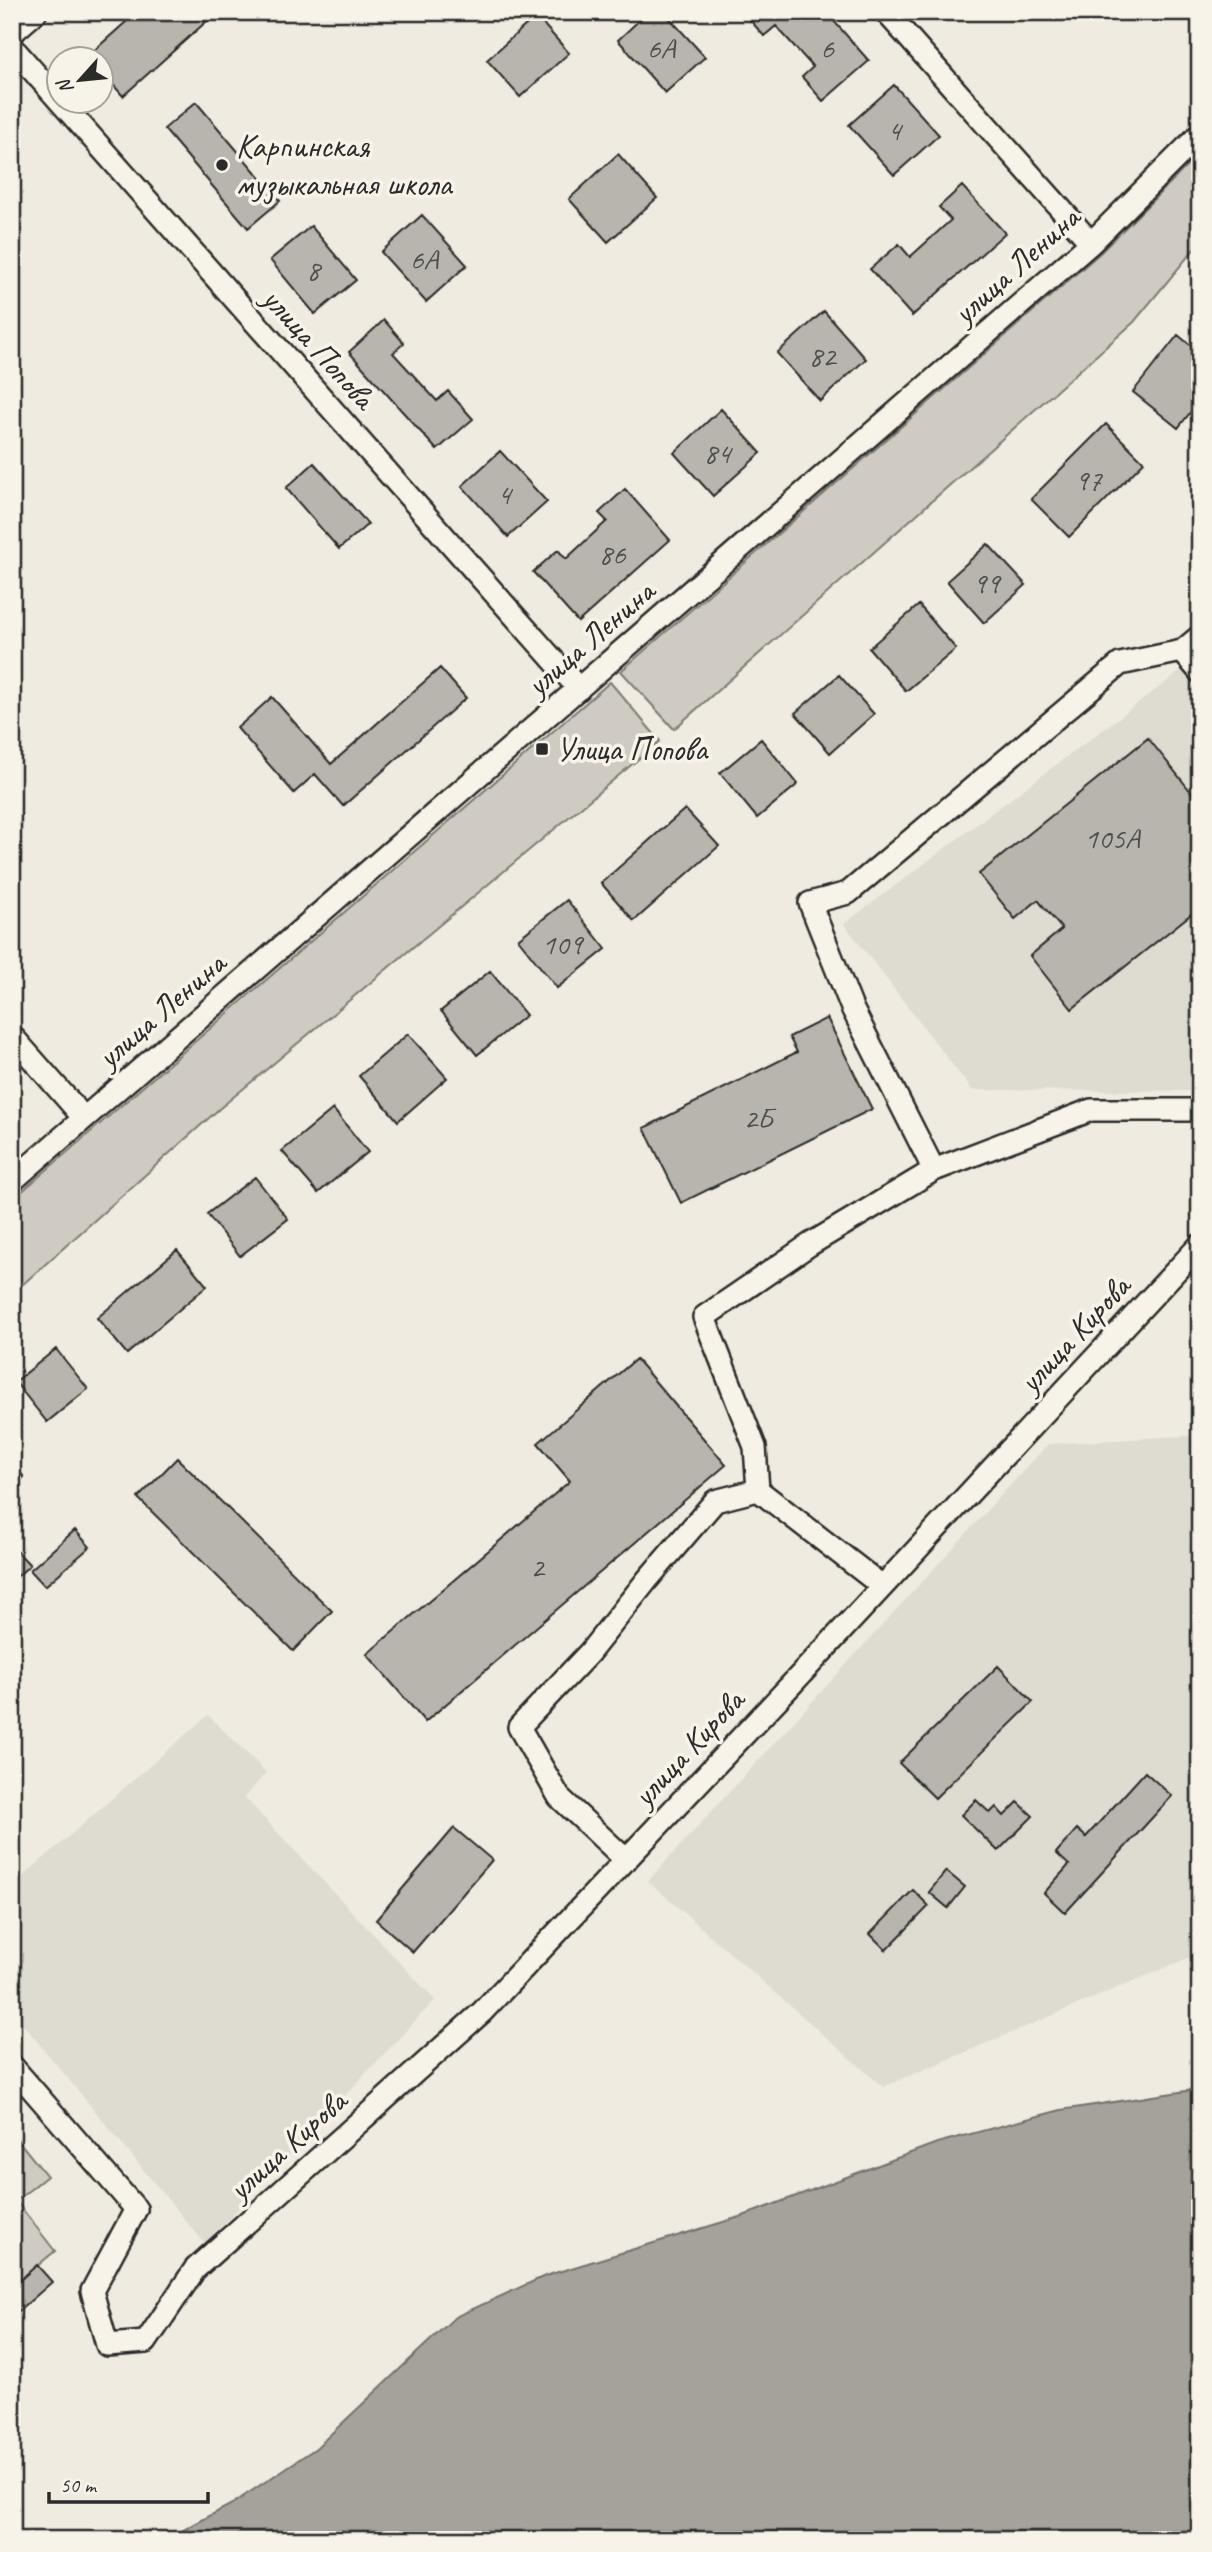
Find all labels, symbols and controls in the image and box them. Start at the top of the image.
house number: 6А [647,29,677,67]
house number: 6 [820,29,835,67]
north arrow [46,46,116,116]
text: N [51,74,79,98]
house number: 4 [887,111,903,149]
place label: Карпинская музыкальная школа [236,125,453,205]
marker: Карпинская музыкальная школа [214,157,230,173]
street label: улица Ленина [942,195,1090,334]
house number: 6А [410,240,440,278]
house number: 8 [306,251,322,289]
street label: улица Попова [252,277,386,419]
house number: 82 [809,337,838,375]
house number: 84 [704,434,733,472]
house number: 97 [1075,461,1103,499]
house number: 4 [497,475,513,513]
house number: 86 [599,535,627,573]
house number: 99 [973,564,1002,602]
street label: улица Ленина [516,569,665,707]
place label: Улица Попова [556,728,709,770]
marker: Улица Попова [534,741,550,757]
house number: 105А [1084,819,1142,857]
house number: 109 [542,925,585,963]
street label: улица Ленина [87,941,236,1079]
house number: 2Б [744,1099,777,1137]
street label: улица Кирова [1008,1265,1141,1403]
house number: 2 [530,1548,546,1586]
street label: улица Кирова [622,1679,755,1817]
street label: улица Кирова [217,2079,357,2211]
scale bar [49,2461,208,2505]
text: 50 m [60,2472,98,2498]

